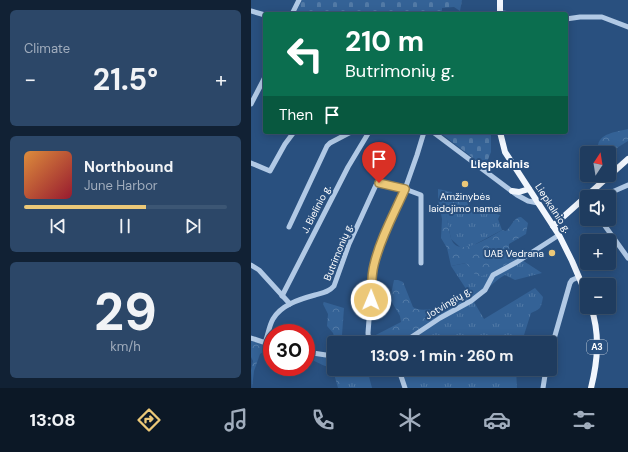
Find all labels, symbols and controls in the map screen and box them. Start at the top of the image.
text: 210 m [345,23,424,60]
icon: left [279,28,331,80]
text: Climate [24,40,70,57]
text: Butrimonių g. [345,59,454,83]
text: 21.5° [93,60,158,99]
text: − [24,65,36,94]
text: + [215,65,227,94]
icon: arrive [321,104,343,126]
text: Then [279,105,313,125]
pin [362,142,396,183]
north arrow [580,146,616,182]
map controls [580,146,616,314]
icon: arrive [368,148,390,170]
district label: Liepkalnis [470,156,530,172]
text: Northbound [84,157,173,177]
text: June Harbor [84,177,158,194]
marker: Amžinybės laidojimo namai [460,179,470,189]
street label: Liepkalnio g. [532,181,574,235]
street label: J. Bielinio g. [298,183,334,235]
place label: Amžinybės laidojimo namai [429,190,501,215]
button: sound [580,190,616,226]
icon: previous [47,215,69,237]
icon: pause [114,215,136,237]
icon: next [182,215,204,237]
street label: Butrimonių g. [321,221,355,283]
button: + [580,234,616,270]
place label: UAB Vedrana [484,247,544,260]
marker: UAB Vedrana [547,248,557,258]
text: 29 [94,278,157,346]
button: − [580,278,616,314]
position arrow [350,279,392,321]
street label: Jotvingių g. [423,284,474,322]
speed limit sign: 30 [263,324,315,376]
text: km/h [110,338,141,355]
road number: A3 [587,340,607,354]
text: 13:09 · 1 min · 260 m [371,346,513,366]
icon: directions [135,406,163,434]
icon: music [222,406,250,434]
icon: phone [309,406,337,434]
icon: climate [396,406,424,434]
icon: car [483,406,511,434]
icon: filters [570,406,598,434]
text: 13:08 [30,408,76,432]

